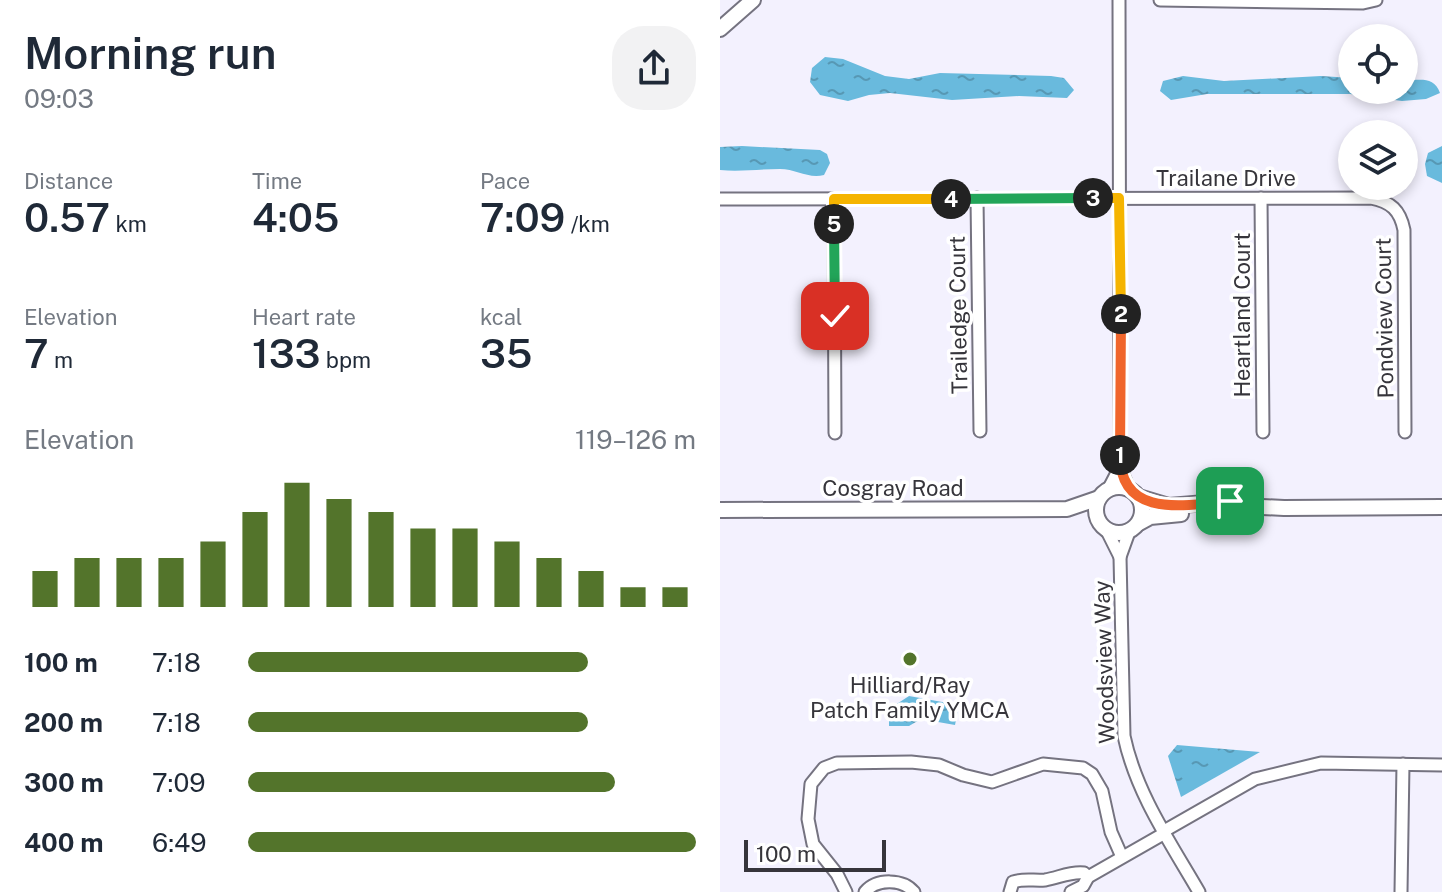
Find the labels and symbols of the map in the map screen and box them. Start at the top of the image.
street label: Trailane Drive [1156,165,1296,191]
pin: 3 [1073,178,1113,218]
pin: 4 [931,179,971,219]
pin: 5 [814,204,854,244]
street label: Heartland Court [1229,232,1255,398]
street label: Trailedge Court [944,236,972,394]
street label: Pondview Court [1370,237,1398,399]
pin [801,282,869,350]
pin: 2 [1101,294,1141,334]
pin: 1 [1100,435,1140,475]
pin [1196,467,1264,535]
street label: Cosgray Road [822,475,964,501]
street label: Woodsview Way [1088,580,1120,744]
marker: Hilliard/Ray Patch Family YMCA [901,650,919,668]
place label: Hilliard/Ray Patch Family YMCA [810,672,1010,723]
scale bar [744,836,886,872]

